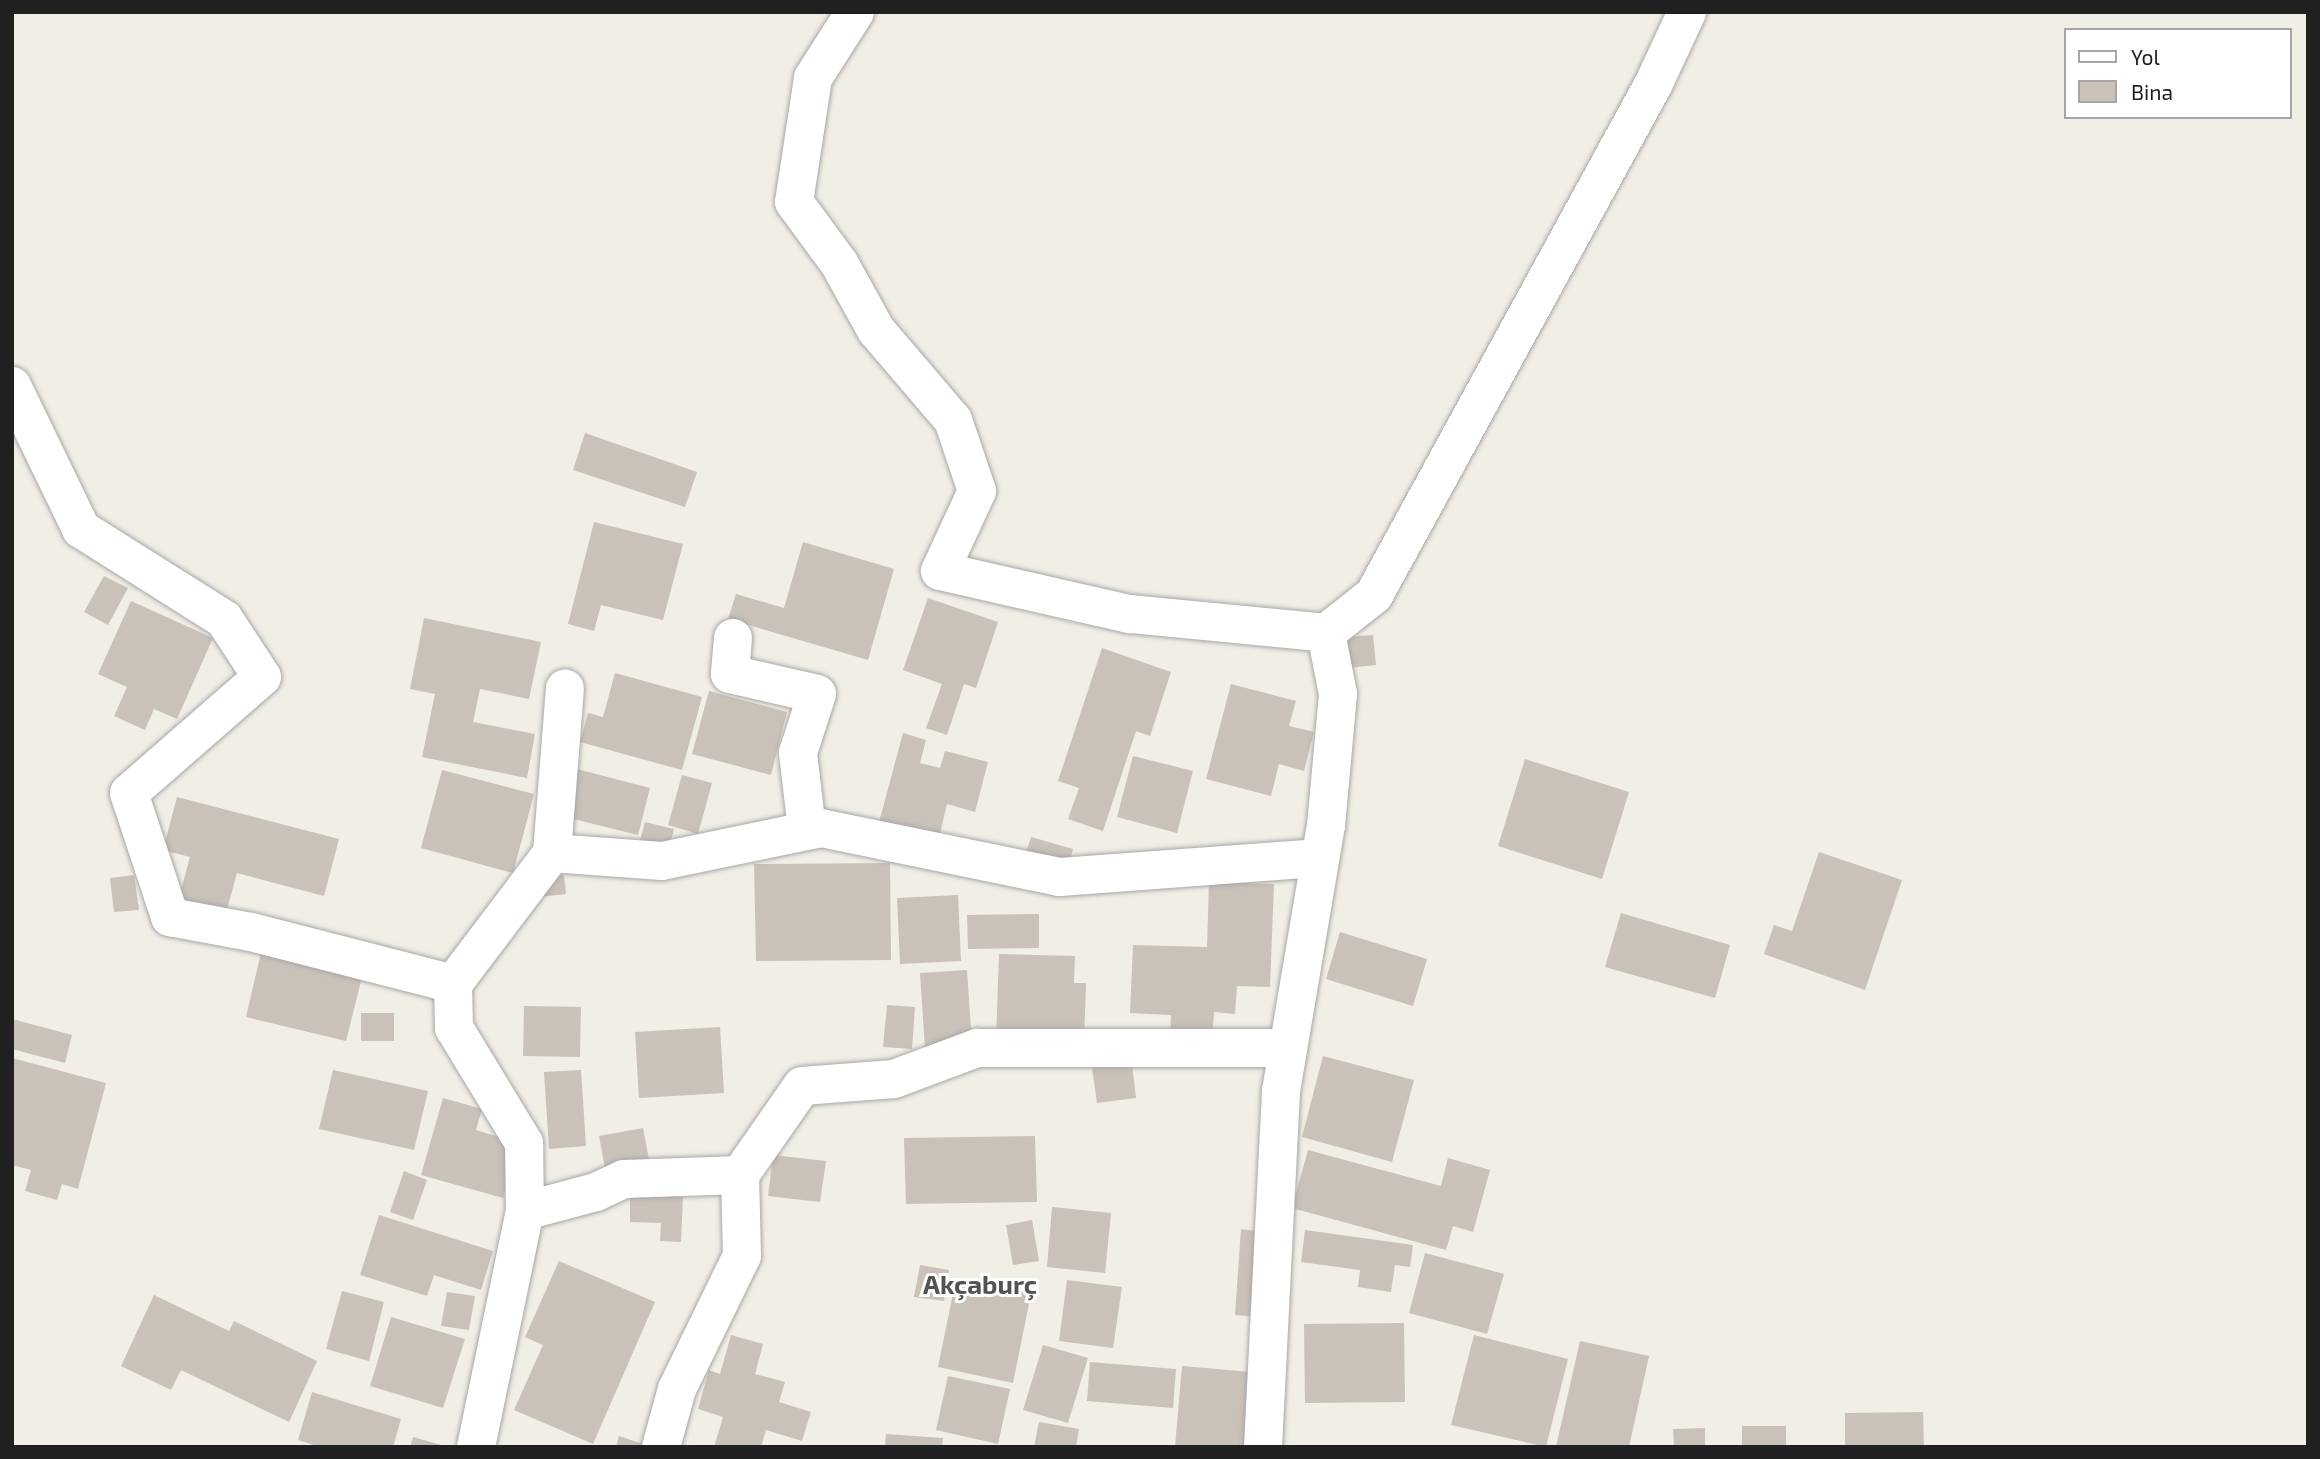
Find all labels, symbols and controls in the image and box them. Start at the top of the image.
legend [2064,28,2292,119]
text: Yol [2131,44,2160,69]
text: Bina [2131,79,2173,104]
district label: Akçaburç [923,1268,1037,1300]

